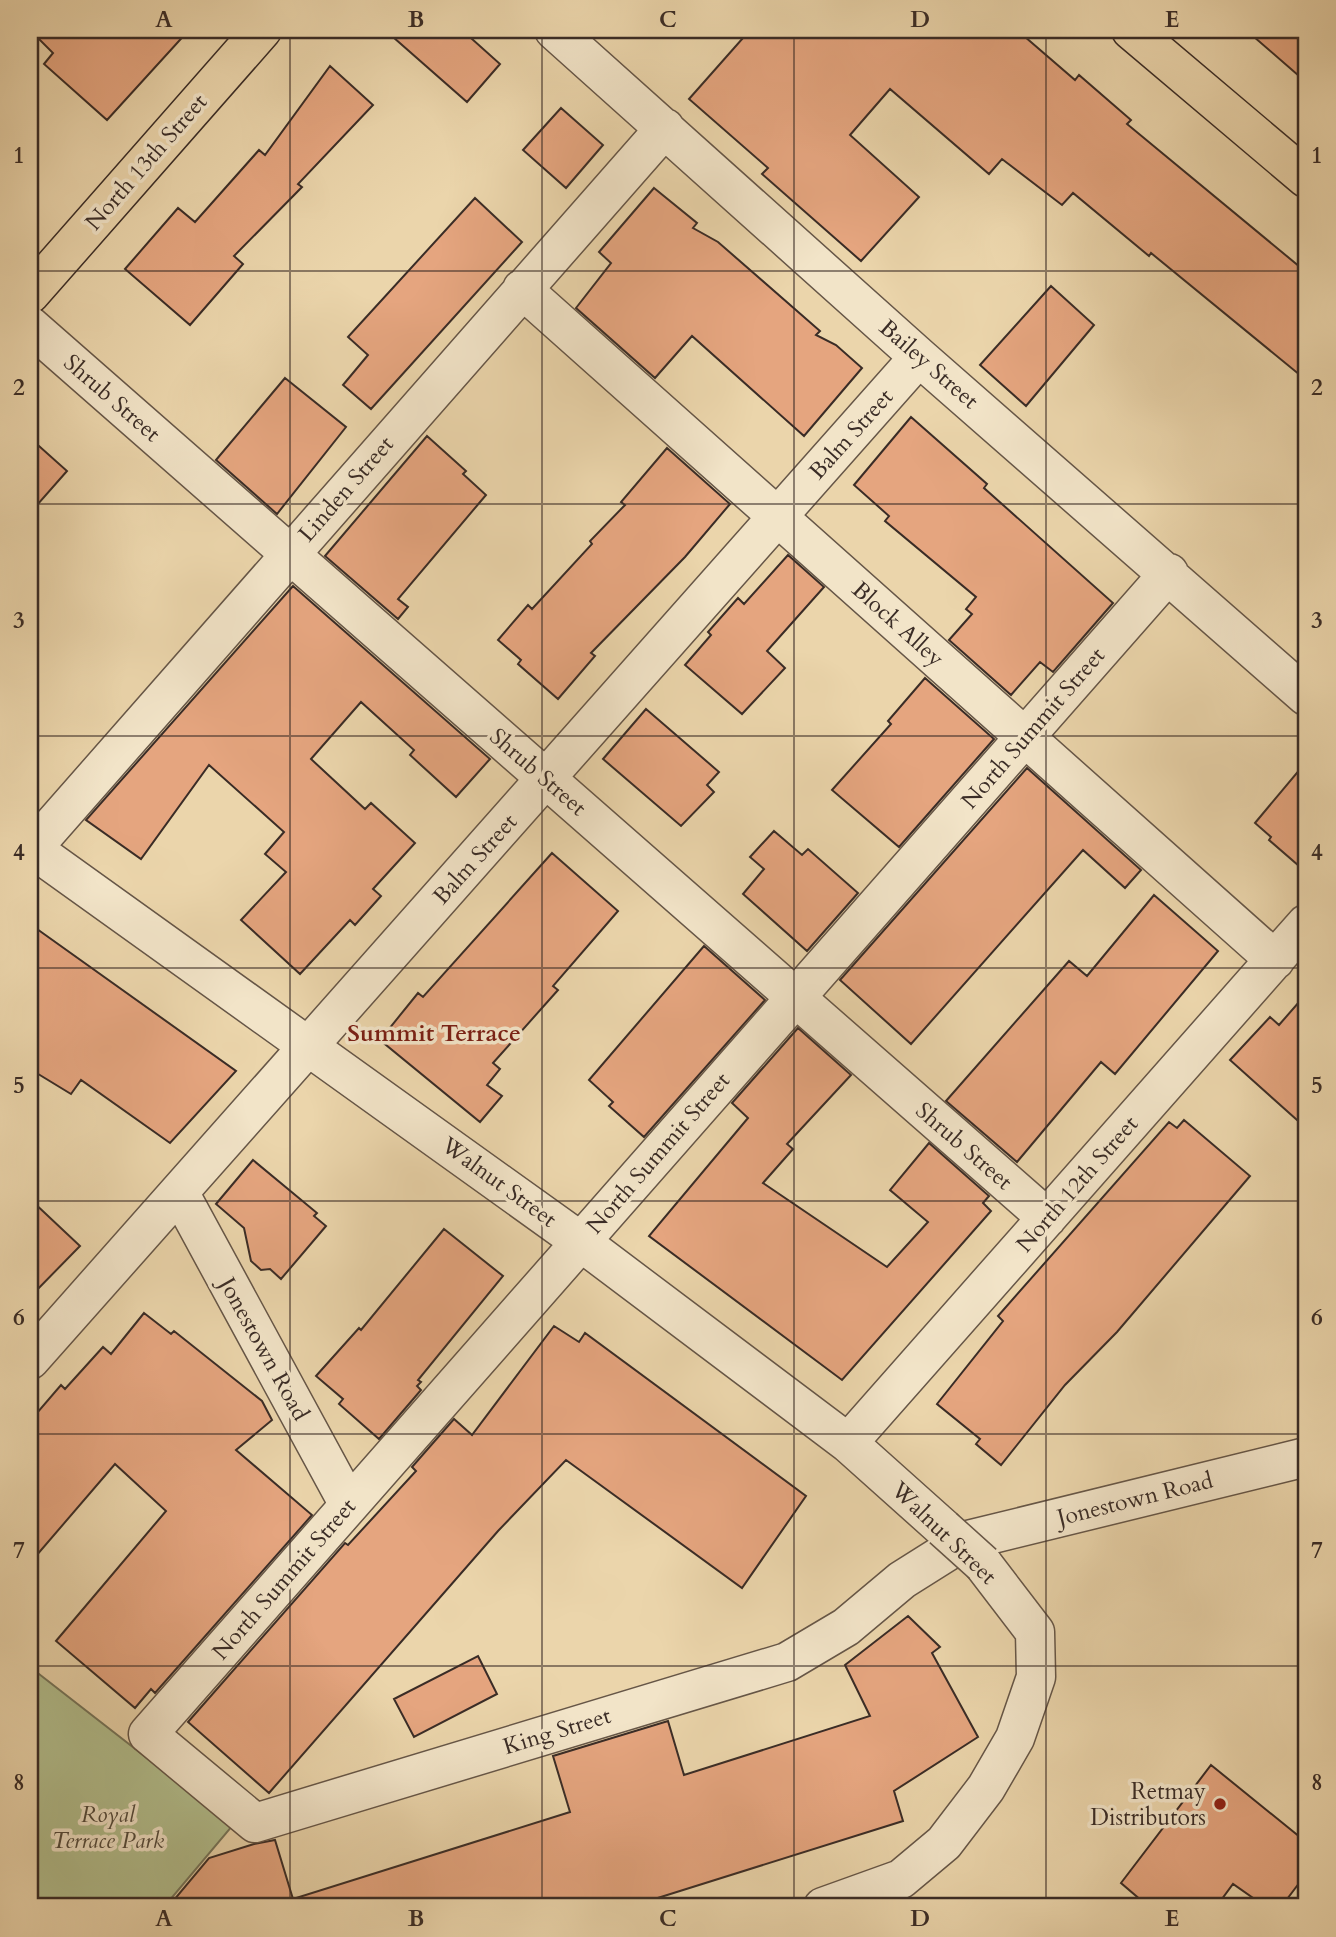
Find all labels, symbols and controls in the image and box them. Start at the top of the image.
text: A [155,4,173,35]
text: B [408,4,424,35]
text: C [659,4,677,35]
text: D [910,4,930,35]
text: E [1165,4,1179,35]
street label: North 13th Street [78,87,214,237]
text: 1 [13,140,25,171]
text: 1 [1311,140,1323,171]
street label: Bailey Street [873,312,985,416]
street label: Shrub Street [57,347,167,449]
text: 2 [13,372,25,403]
text: 2 [1311,372,1323,403]
street label: Balm Street [802,382,900,486]
street label: Linden Street [291,429,401,549]
street label: Block Alley [845,574,951,674]
text: 3 [13,605,25,636]
text: 3 [1311,605,1323,636]
street label: North Summit Street [954,641,1112,815]
street label: Shrub Street [483,721,593,823]
street label: Balm Street [426,807,524,911]
text: 4 [13,837,25,868]
text: 4 [1311,837,1323,868]
district label: Summit Terrace [347,1017,521,1050]
street label: North Summit Street [579,1066,737,1240]
text: 5 [13,1070,25,1101]
text: 5 [1311,1070,1323,1101]
street label: Shrub Street [909,1095,1019,1197]
street label: North 12th Street [1009,1109,1145,1259]
street label: Walnut Street [434,1129,563,1234]
street label: Jonestown Road [210,1269,317,1427]
text: 6 [13,1302,25,1333]
text: 6 [1311,1302,1323,1333]
street label: Jonestown Road [1051,1465,1217,1534]
street label: Walnut Street [884,1474,1004,1591]
street label: North Summit Street [205,1492,363,1666]
text: 7 [13,1535,25,1566]
text: 7 [1311,1535,1323,1566]
street label: King Street [499,1700,615,1762]
text: 8 [13,1767,25,1798]
text: 8 [1311,1767,1323,1798]
place label: Retmay Distributors [1090,1776,1206,1833]
marker: Retmay Distributors [1212,1796,1228,1812]
park label: Royal Terrace Park [52,1799,165,1856]
text: A [155,1903,173,1934]
text: B [408,1903,424,1934]
text: C [659,1903,677,1934]
text: D [910,1903,930,1934]
text: E [1165,1903,1179,1934]

